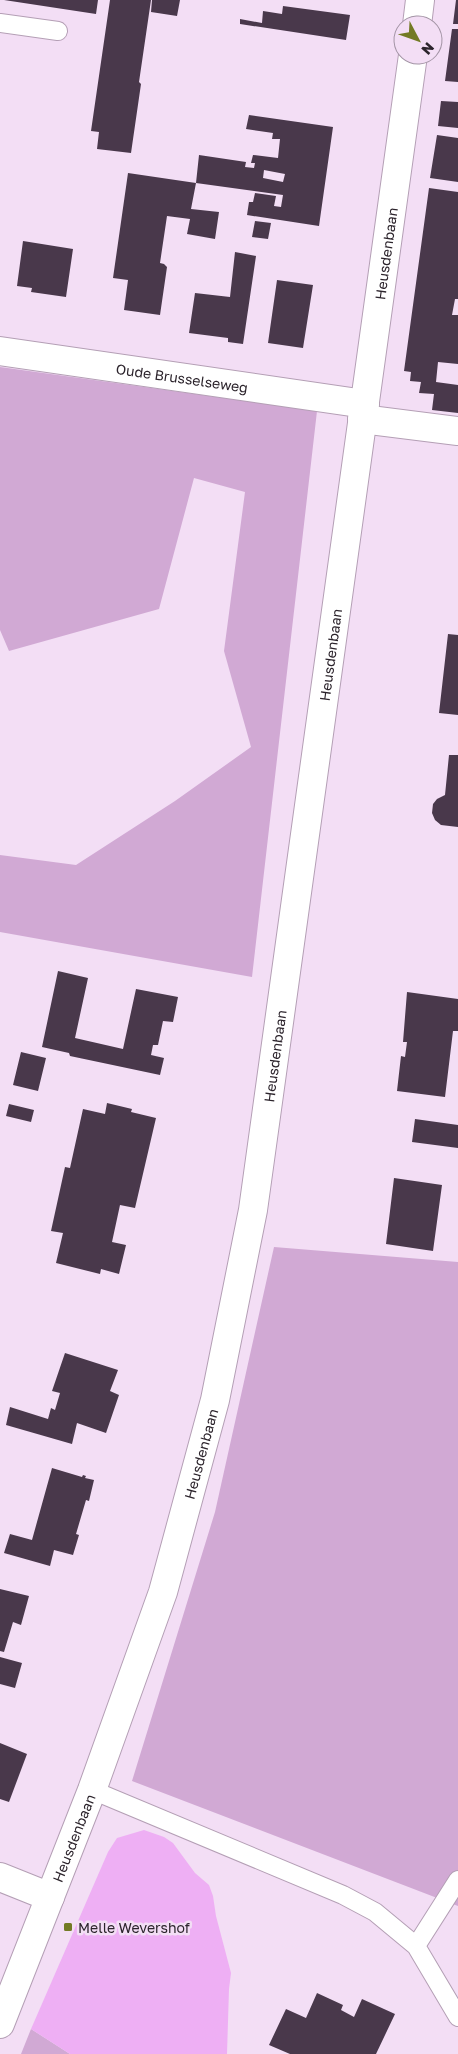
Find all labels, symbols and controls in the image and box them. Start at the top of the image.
north arrow [393,15,443,65]
text: N [418,39,438,58]
street label: Heusdenbaan [371,206,400,301]
street label: Oude Brusselseweg [115,359,249,395]
street label: Heusdenbaan [315,607,345,702]
street label: Heusdenbaan [260,1009,289,1103]
street label: Heusdenbaan [180,1407,221,1501]
street label: Heusdenbaan [48,1791,98,1884]
place label: Melle Wevershof [78,1919,190,1936]
marker: Melle Wevershof [62,1921,74,1933]

